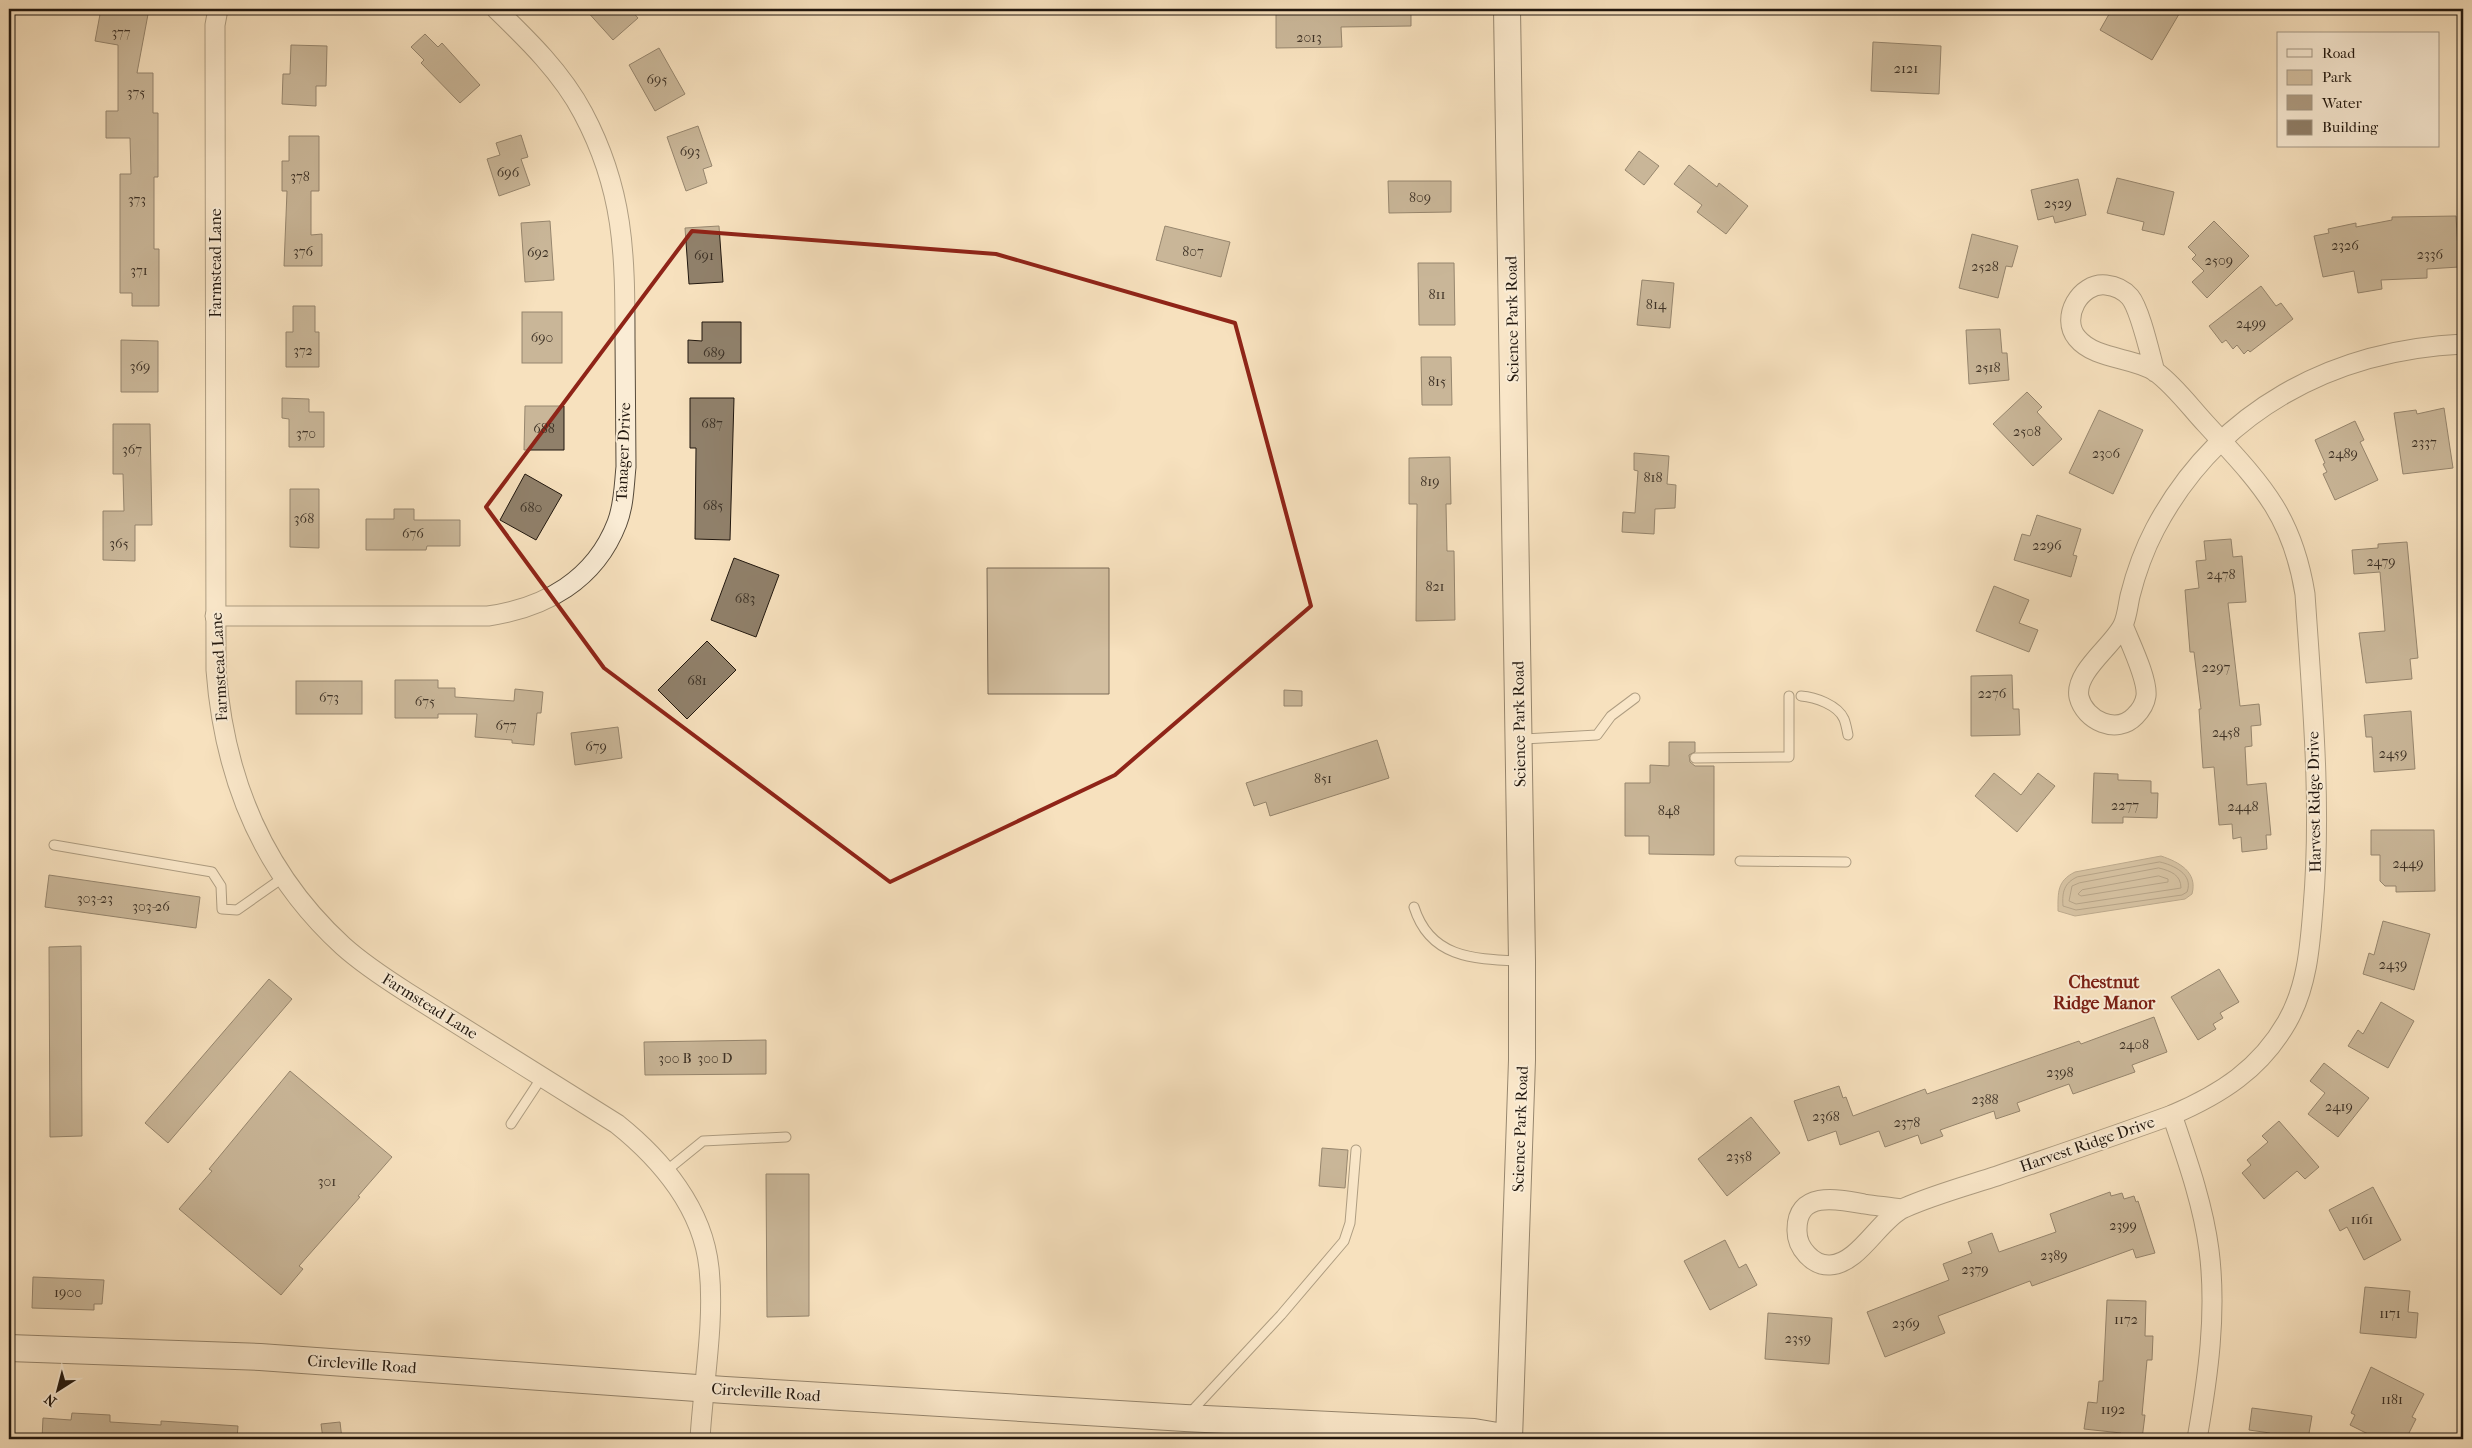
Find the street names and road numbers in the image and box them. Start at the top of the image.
street label: Farmstead Lane [206,208,225,318]
street label: Science Park Road [1501,255,1523,382]
street label: Tanager Drive [612,402,634,502]
street label: Farmstead Lane [207,612,231,722]
street label: Science Park Road [1508,660,1530,787]
street label: Harvest Ridge Drive [2303,731,2325,873]
street label: Farmstead Lane [379,969,481,1043]
street label: Science Park Road [1508,1065,1532,1192]
street label: Harvest Ridge Drive [2017,1112,2157,1176]
street label: Circleville Road [307,1351,418,1377]
street label: Circleville Road [711,1379,822,1405]

